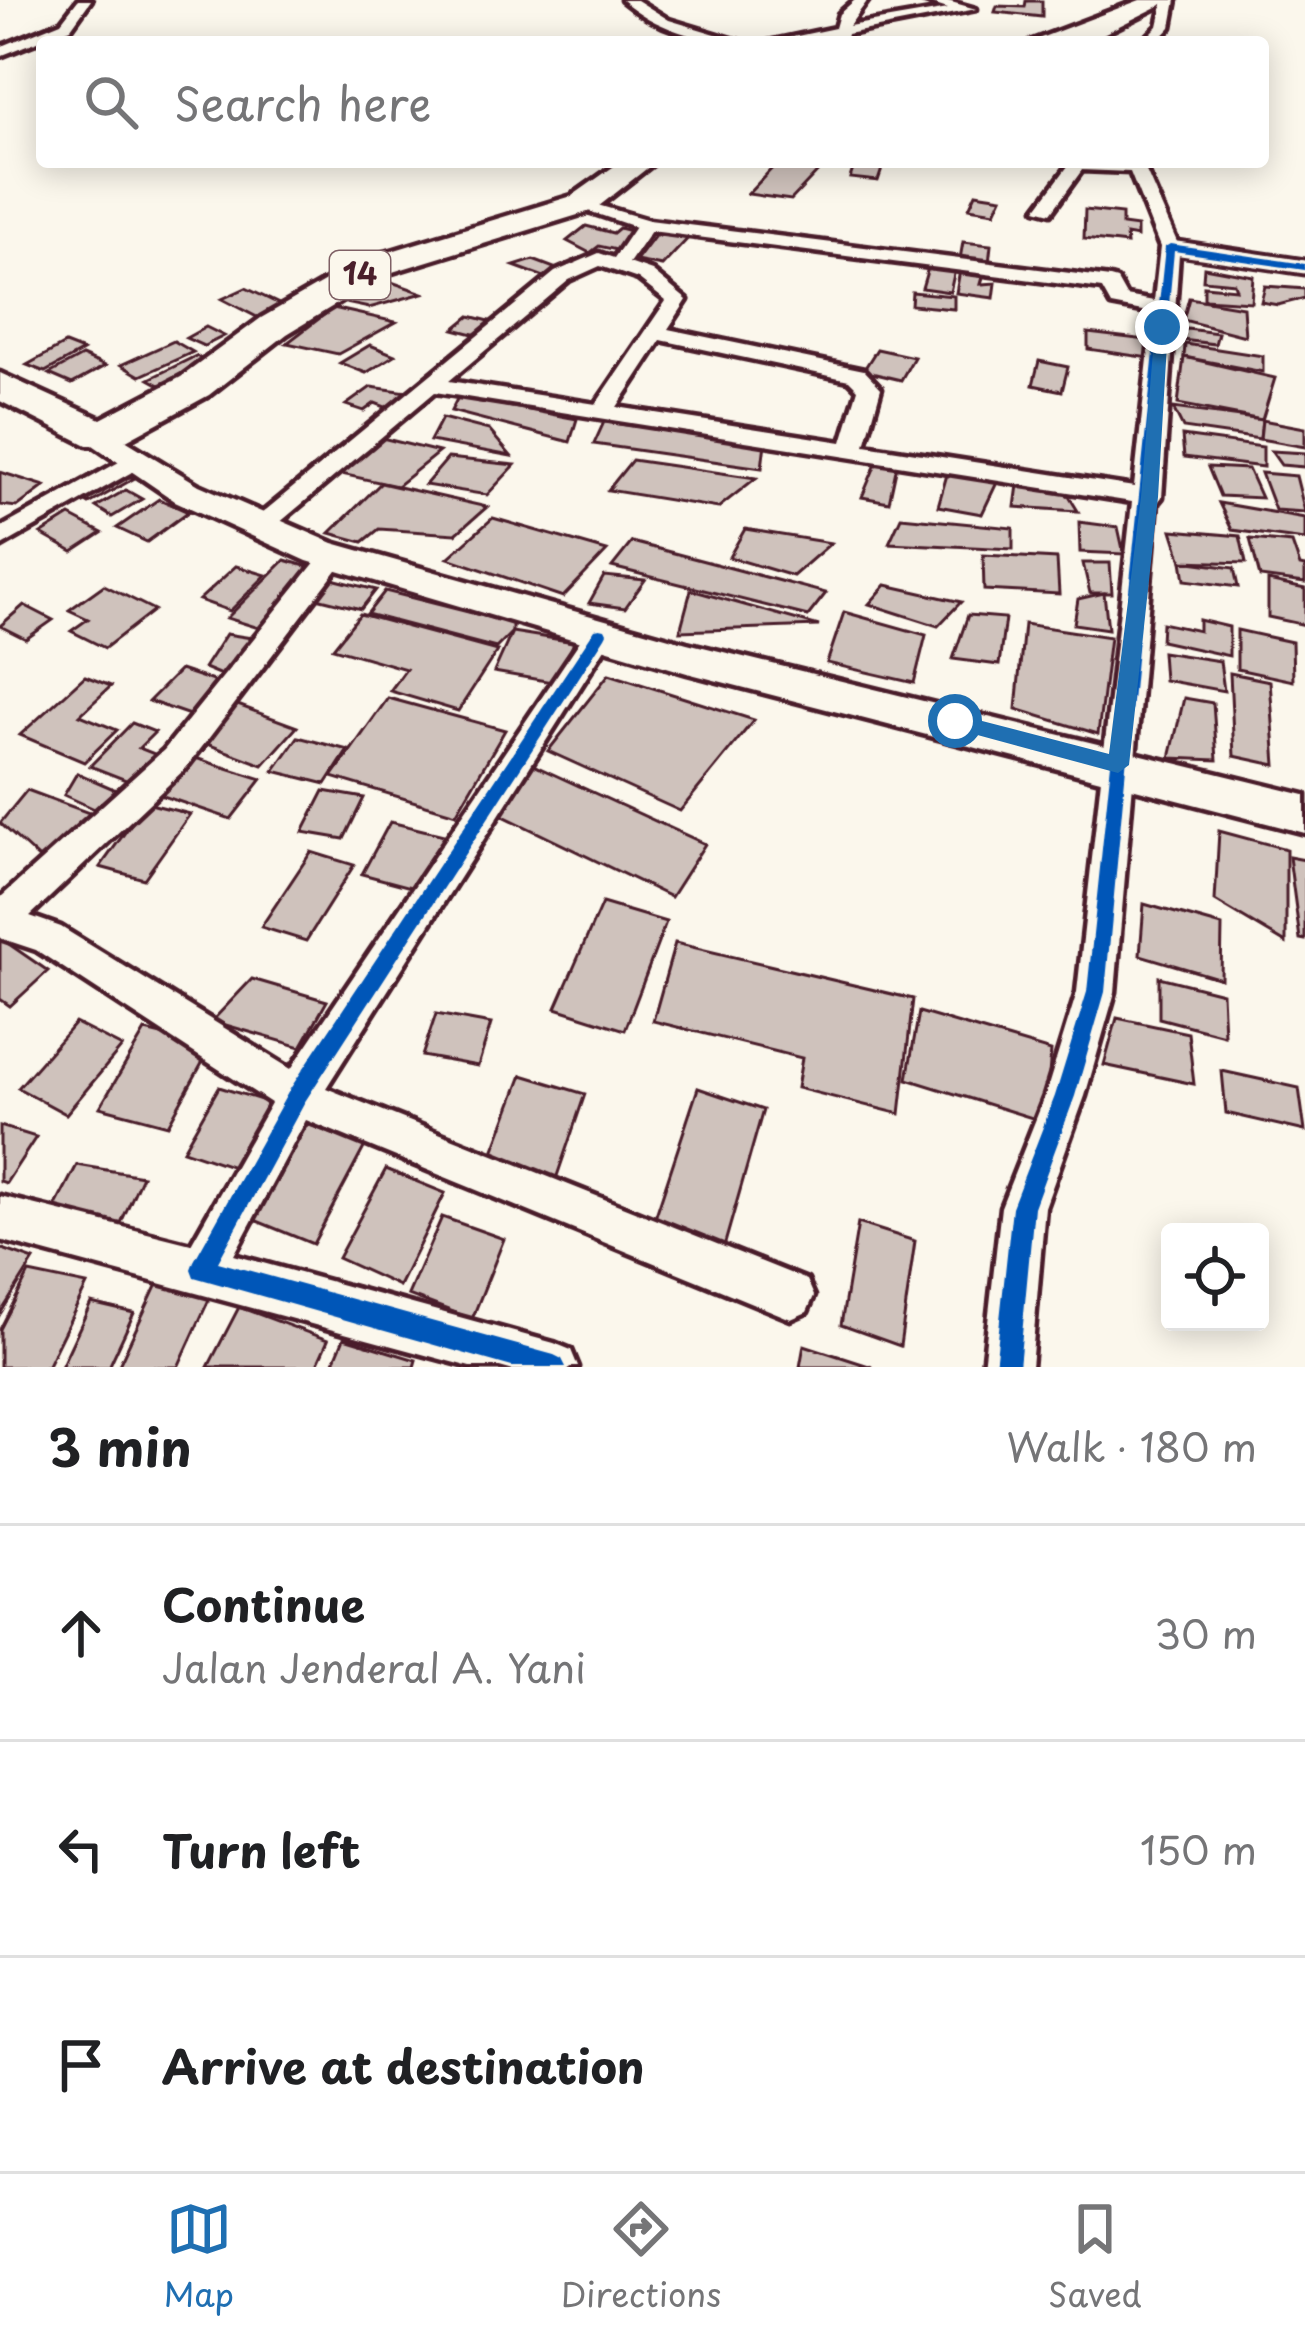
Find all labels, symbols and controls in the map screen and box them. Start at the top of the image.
search box [36,36,1269,168]
text: Search here [174,68,431,136]
icon: search [78,69,144,135]
road number: 14 [330,251,390,299]
route end [1135,300,1189,354]
route start [928,694,982,748]
map controls [1161,1223,1269,1331]
button: locate [1161,1223,1269,1331]
text: 3 min [48,1407,192,1484]
text: Walk · 180 m [1007,1416,1257,1475]
text: Continue [162,1569,365,1637]
icon: ahead [48,1600,114,1666]
text: 30 m [1154,1603,1257,1662]
text: Jalan Jenderal A. Yani [162,1637,586,1696]
text: Turn left [162,1815,361,1883]
icon: left [48,1816,114,1882]
text: 150 m [1140,1819,1257,1878]
text: Arrive at destination [162,2031,645,2099]
icon: arrive [48,2032,114,2098]
tab: Map [163,2196,234,2318]
tab: Directions [561,2196,721,2318]
tab: Saved [1048,2196,1142,2318]

